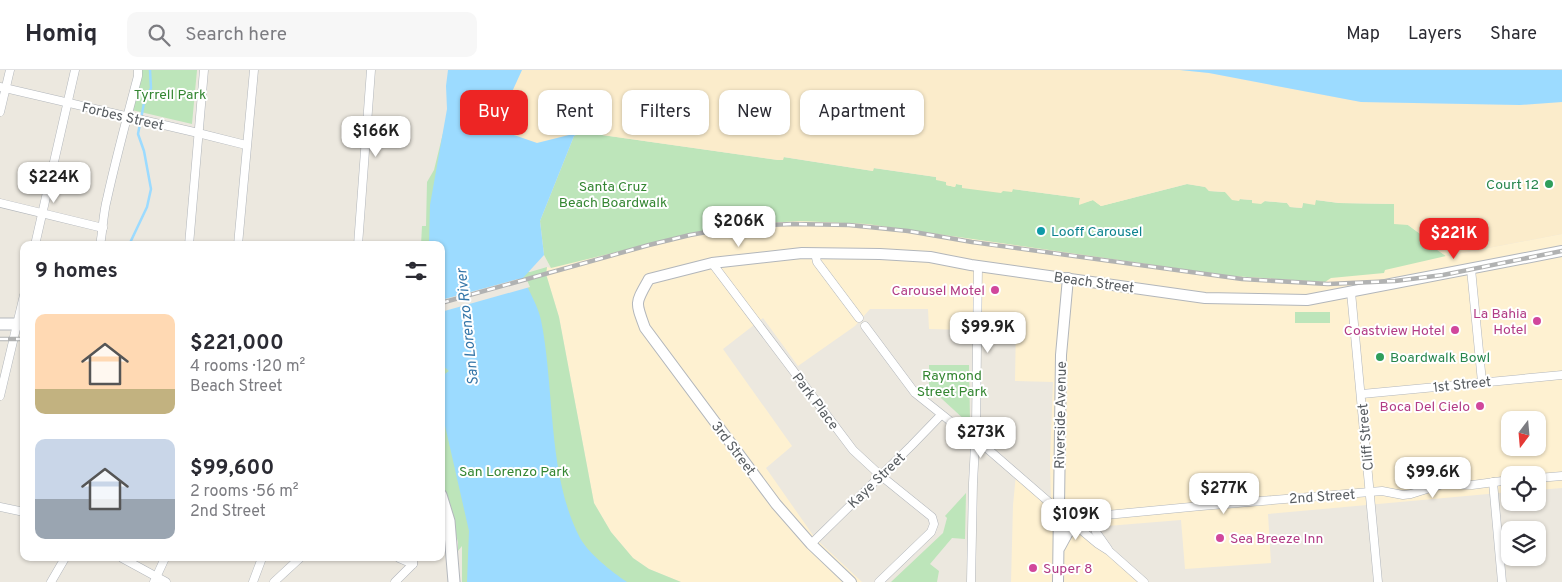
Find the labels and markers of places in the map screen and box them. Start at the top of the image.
pin: $166K [341,116,411,158]
pin: $224K [19,162,89,204]
place label: Court 12 [1486,177,1539,194]
marker: Court 12 [1543,178,1555,190]
pin: $206K [704,206,774,248]
pin: $221K [1419,218,1489,260]
place label: Looff Carousel [1051,224,1142,241]
marker: Looff Carousel [1035,225,1047,237]
place label: Carousel Motel [891,283,985,300]
marker: Carousel Motel [989,284,1001,296]
place label: La Bahia Hotel [1473,306,1527,339]
pin: $99.9K [947,312,1029,354]
marker: La Bahia Hotel [1531,315,1543,327]
place label: Coastview Hotel [1344,323,1445,340]
marker: Coastview Hotel [1449,324,1461,336]
place label: Boardwalk Bowl [1390,350,1490,367]
marker: Boardwalk Bowl [1374,351,1386,363]
place label: Boca Del Cielo [1380,399,1470,416]
marker: Boca Del Cielo [1474,400,1486,412]
pin: $273K [946,416,1016,459]
pin: $99.6K [1392,456,1474,499]
pin: $277K [1189,472,1259,515]
pin: $109K [1041,498,1111,541]
place label: Sea Breeze Inn [1230,531,1323,548]
marker: Sea Breeze Inn [1214,532,1226,544]
place label: Super 8 [1043,561,1092,578]
marker: Super 8 [1027,562,1039,574]

